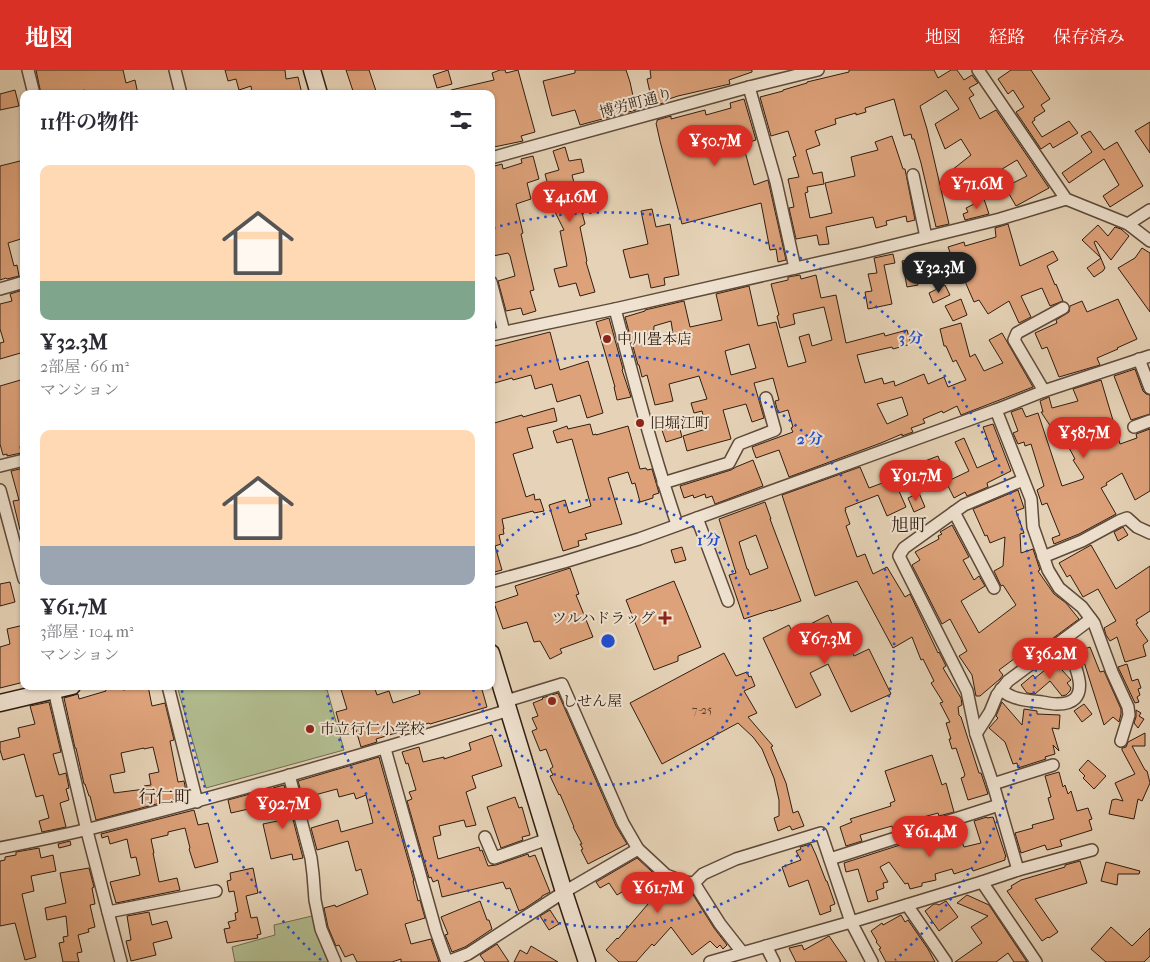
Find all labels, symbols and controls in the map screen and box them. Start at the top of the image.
text: 地図 [25,24,73,52]
text: 地図 [925,27,961,48]
text: 経路 [989,27,1025,48]
text: 保存済み [1053,27,1125,48]
street label: 博労町通り [597,85,675,121]
icon: filters [447,106,475,134]
text: 11件の物件 [40,110,139,134]
pin: ¥50.7M [674,124,756,167]
text: ¥50.7M [689,131,741,150]
pin: ¥71.6M [936,168,1018,210]
text: ¥71.6M [951,174,1003,193]
pin: ¥41.6M [529,180,611,223]
text: ¥41.6M [543,187,597,206]
icon: home [213,198,303,288]
pin: ¥32.3M [898,252,980,294]
text: ¥32.3M [913,258,965,277]
text: 3 分 [899,329,923,347]
text: ¥32.3M [40,330,108,354]
place label: 中川畳本店 [617,330,692,348]
marker: 中川畳本店 [601,333,613,345]
text: 2部屋 · 66 m² [40,357,129,376]
text: マンション [40,380,119,399]
place label: 旧堀江町 [650,414,710,432]
pin: ¥58.7M [1043,416,1125,459]
marker: 旧堀江町 [634,417,646,429]
text: ¥58.7M [1058,423,1110,442]
text: 2 分 [797,430,823,448]
pin: ¥91.7M [875,460,957,502]
icon: home [213,463,303,553]
text: ¥91.7M [890,466,942,485]
district label: 旭町 [891,515,927,536]
text: 1 分 [697,531,721,549]
text: ¥61.7M [40,595,107,619]
place label: ツルハドラッグ [552,609,655,627]
marker: ツルハドラッグ [659,612,671,624]
text: 3部屋 · 104 m² [40,622,134,641]
pin: ¥67.3M [784,622,866,665]
text: ¥67.3M [799,629,851,648]
centre of rings [599,632,617,650]
pin: ¥36.2M [1009,638,1091,680]
text: ¥36.2M [1023,644,1077,663]
text: マンション [40,645,119,664]
place label: しせん屋 [562,692,622,710]
marker: しせん屋 [546,695,558,707]
house number: 7-25 [692,703,712,717]
place label: 市立行仁小学校 [320,720,425,738]
marker: 市立行仁小学校 [304,723,316,735]
district label: 行仁町 [138,787,192,808]
pin: ¥92.7M [242,788,324,830]
text: ¥92.7M [256,794,310,813]
pin: ¥61.4M [889,816,971,858]
text: ¥61.4M [903,822,957,841]
pin: ¥61.7M [617,872,699,914]
text: ¥61.7M [632,878,684,897]

